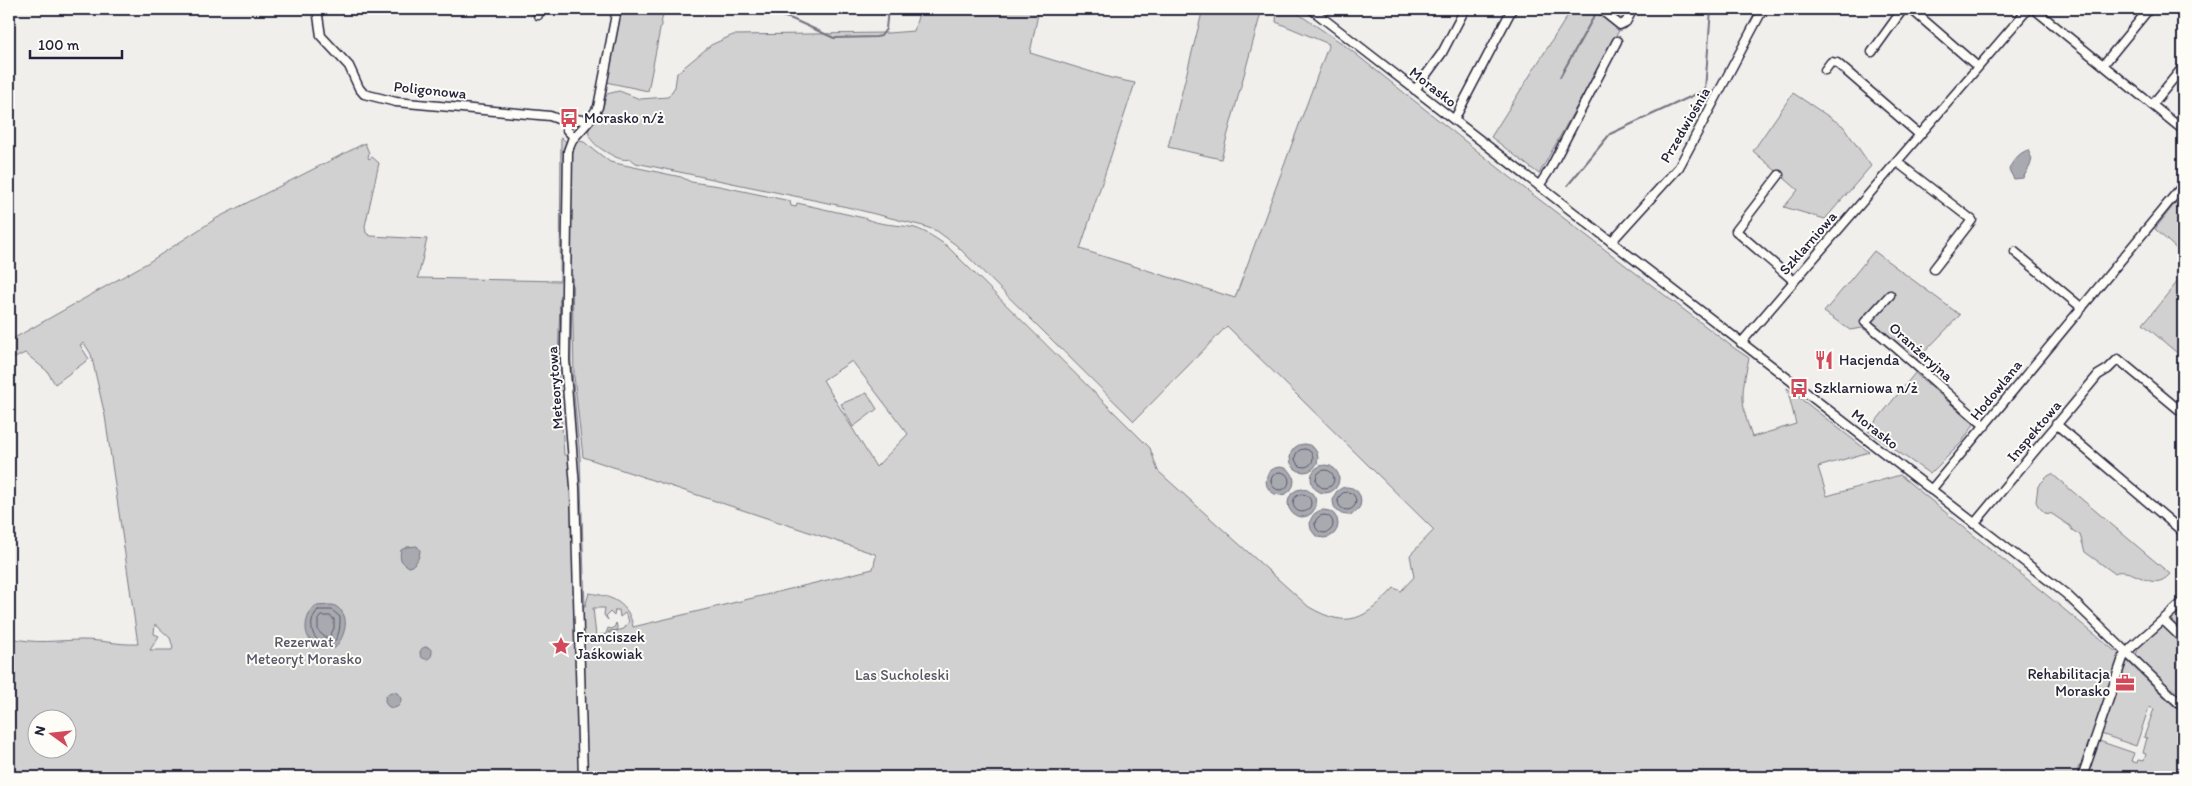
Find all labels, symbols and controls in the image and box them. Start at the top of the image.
scale bar [30,28,122,60]
text: 100 m [38,36,80,54]
street label: Morasko [1406,63,1460,111]
street label: Poligonowa [393,77,468,103]
street label: Przedwiośnia [1656,83,1714,166]
bus stop icon: Morasko n/ż [558,107,580,129]
place label: Morasko n/ż [584,109,664,127]
street label: Szklarniowa [1775,207,1841,279]
street label: Oranżeryjna [1885,319,1957,385]
street label: Meteorytowa [543,345,567,430]
restaurant icon: Hacjenda [1813,349,1835,371]
place label: Hacjenda [1839,351,1900,369]
street label: Hodowlana [1966,356,2026,424]
bus stop icon: Szklarniowa n/ż [1788,377,1810,399]
place label: Szklarniowa n/ż [1814,379,1918,397]
street label: Inspektowa [2003,396,2065,465]
street label: Morasko [1848,405,1902,453]
place label: Franciszek Jaśkowiak [576,628,645,663]
park label: Rezerwat Meteoryt Morasko [246,633,362,668]
place icon: Franciszek Jaśkowiak [550,635,572,657]
place label: Rehabilitacja Morasko [2027,665,2110,700]
park label: Las Sucholeski [855,666,949,684]
office icon: Rehabilitacja Morasko [2114,672,2136,694]
north arrow [28,708,78,758]
text: N [30,724,49,738]

